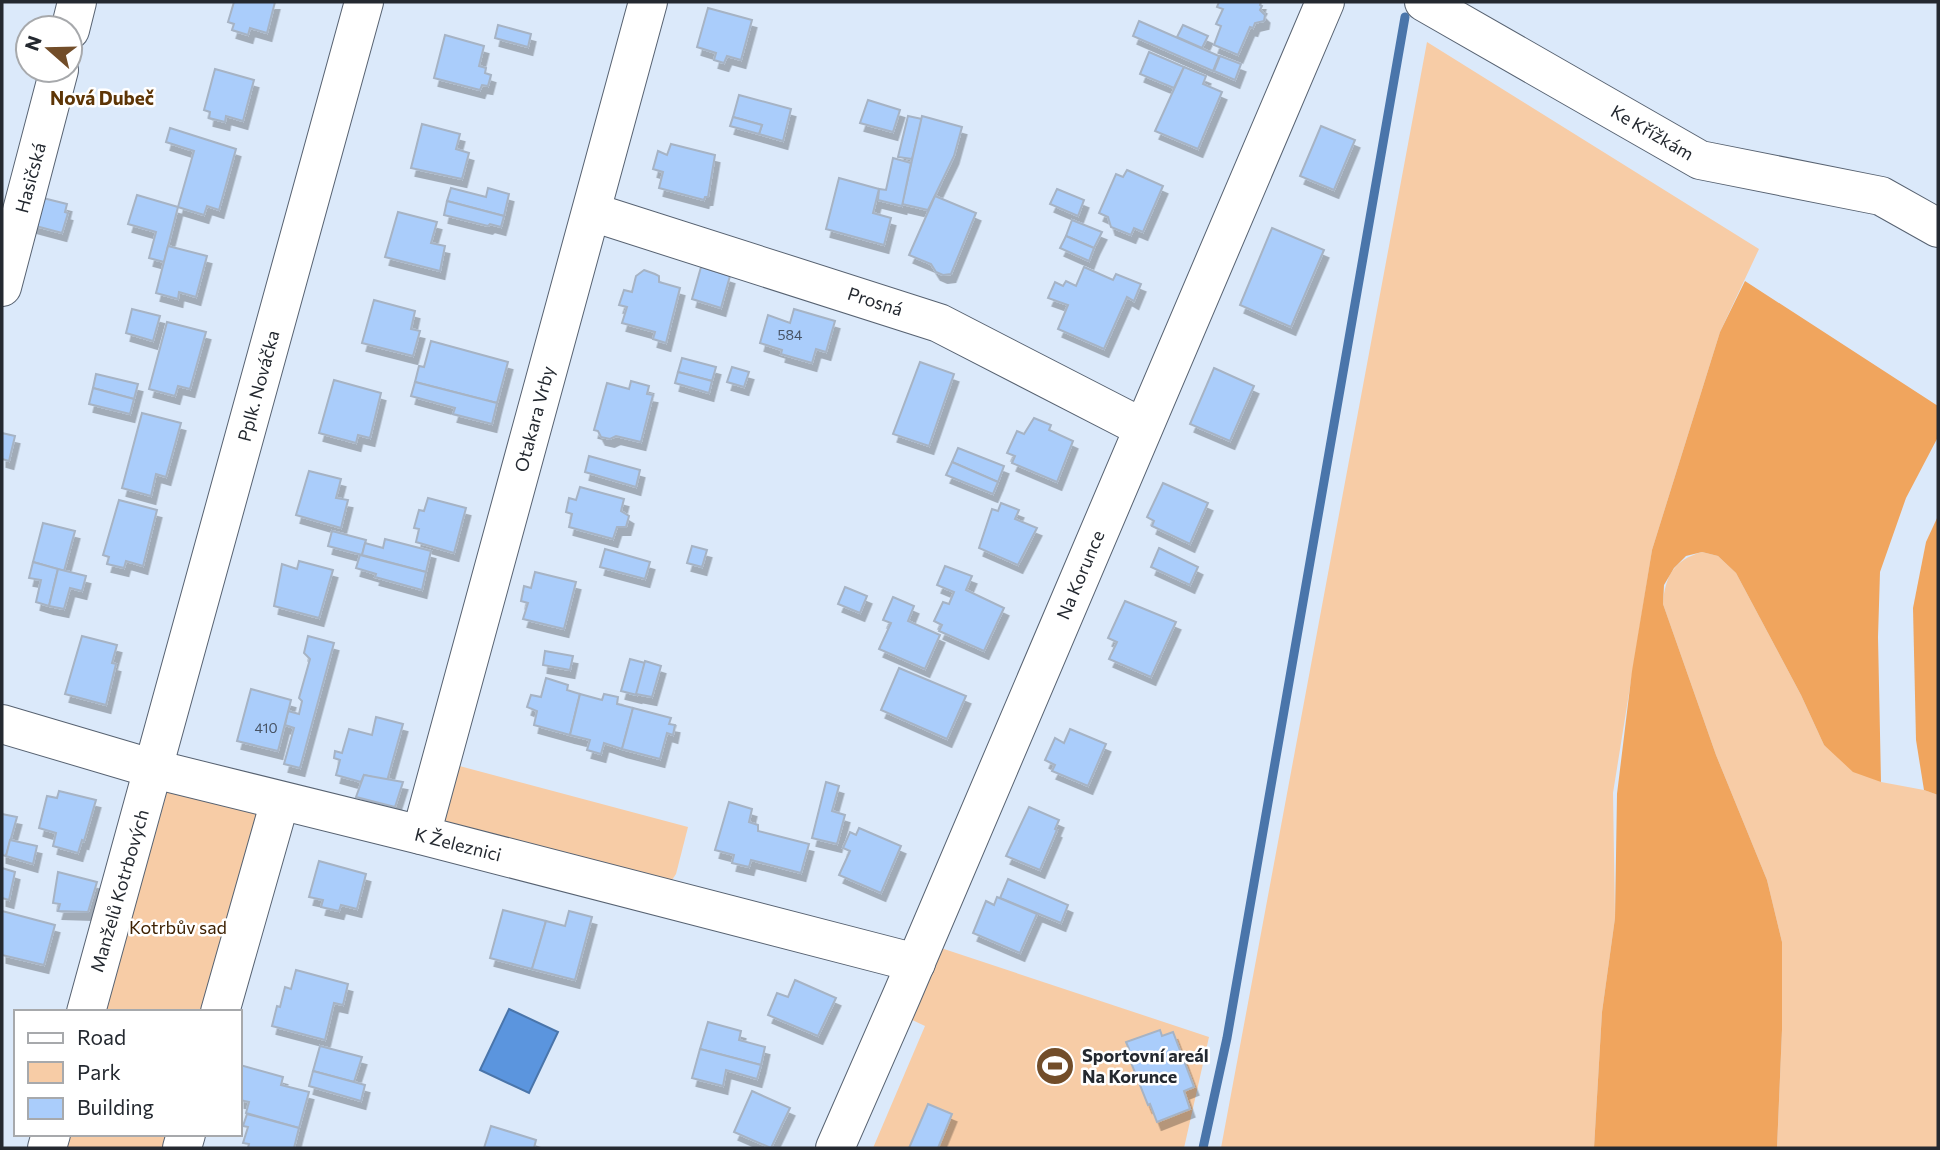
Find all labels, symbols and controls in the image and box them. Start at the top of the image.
north arrow [14,14,84,84]
text: N [19,32,46,54]
district label: Nová Dubeč [50,86,155,109]
street label: Ke Křížkám [1607,100,1698,165]
street label: Hasičská [10,140,50,215]
street label: Prosná [845,282,906,320]
house number: 584 [778,326,803,343]
street label: Pplk. Nováčka [233,328,283,444]
street label: Otakara Vrby [509,363,559,474]
street label: Na Korunce [1051,527,1109,622]
house number: 410 [254,719,278,736]
street label: Manželů Kotrbových [85,807,153,975]
street label: K Železnici [413,823,504,865]
park label: Kotrbův sad [129,916,227,938]
legend [14,1010,242,1136]
text: Road [77,1024,126,1049]
place label: Sportovní areál Na Korunce [1082,1044,1209,1087]
sports icon: Sportovní areál Na Korunce [1034,1045,1076,1087]
text: Park [77,1059,121,1084]
text: Building [77,1094,154,1119]

